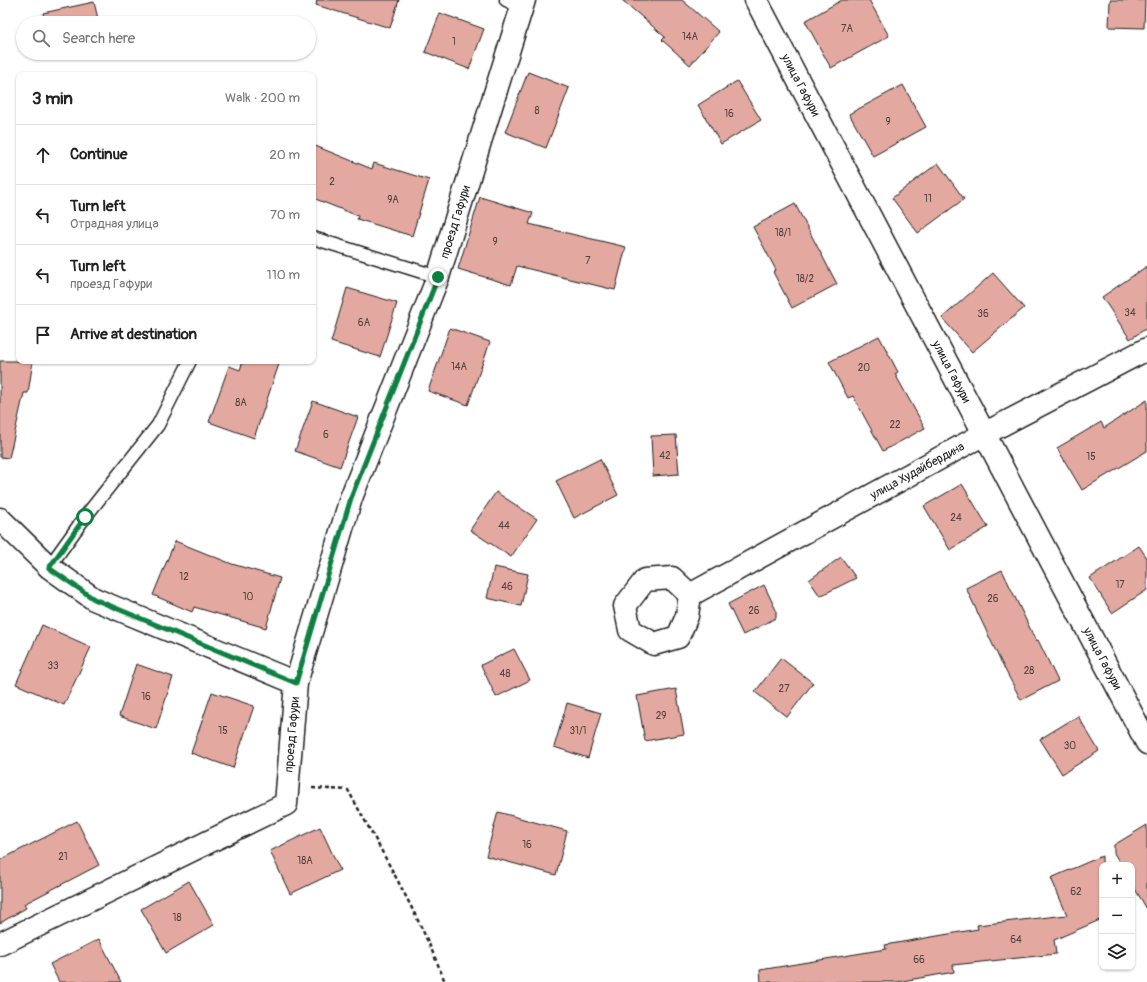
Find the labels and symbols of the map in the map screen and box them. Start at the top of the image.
house number: 7А [841,23,853,35]
house number: 14А [682,31,699,43]
house number: 1 [452,36,456,48]
street label: улица Гафури [777,51,823,120]
house number: 8 [534,105,540,117]
house number: 16 [724,108,734,120]
house number: 9 [885,116,891,128]
house number: 2 [329,176,335,188]
street label: проезд Гафури [437,183,474,260]
house number: 11 [924,193,932,205]
house number: 9А [387,194,399,206]
house number: 18/1 [775,227,791,239]
house number: 9 [492,236,498,248]
house number: 7 [585,255,591,267]
route end [429,268,447,286]
house number: 18/2 [796,273,814,285]
house number: 34 [1124,307,1136,319]
house number: 36 [977,308,989,320]
house number: 6А [358,317,371,329]
street label: улица Гафури [928,337,974,406]
house number: 14А [451,361,468,373]
house number: 20 [858,362,870,374]
house number: 8А [235,397,247,409]
house number: 22 [889,419,901,431]
house number: 6 [323,429,329,441]
street label: улица Худайбердина [867,439,968,503]
house number: 42 [659,450,671,462]
house number: 15 [1086,451,1096,463]
route start [76,508,94,526]
house number: 24 [950,512,962,524]
house number: 44 [498,520,510,532]
house number: 12 [179,571,189,583]
house number: 17 [1115,579,1125,591]
house number: 46 [501,581,513,593]
house number: 10 [243,591,254,603]
house number: 26 [987,593,999,605]
house number: 26 [748,605,760,617]
street label: улица Гафури [1079,624,1125,693]
house number: 33 [47,660,59,672]
house number: 28 [1024,665,1034,677]
house number: 48 [500,668,510,680]
house number: 27 [779,683,790,695]
house number: 16 [141,691,151,703]
street label: проезд Гафури [282,696,303,773]
house number: 29 [656,710,666,722]
house number: 15 [218,725,228,737]
house number: 31/1 [570,725,587,737]
house number: 30 [1064,740,1076,752]
house number: 16 [522,839,532,851]
house number: 21 [58,851,68,863]
house number: 18А [297,855,313,867]
house number: 62 [1070,886,1082,898]
house number: 18 [173,912,181,924]
house number: 64 [1010,934,1022,946]
house number: 66 [913,954,925,966]

